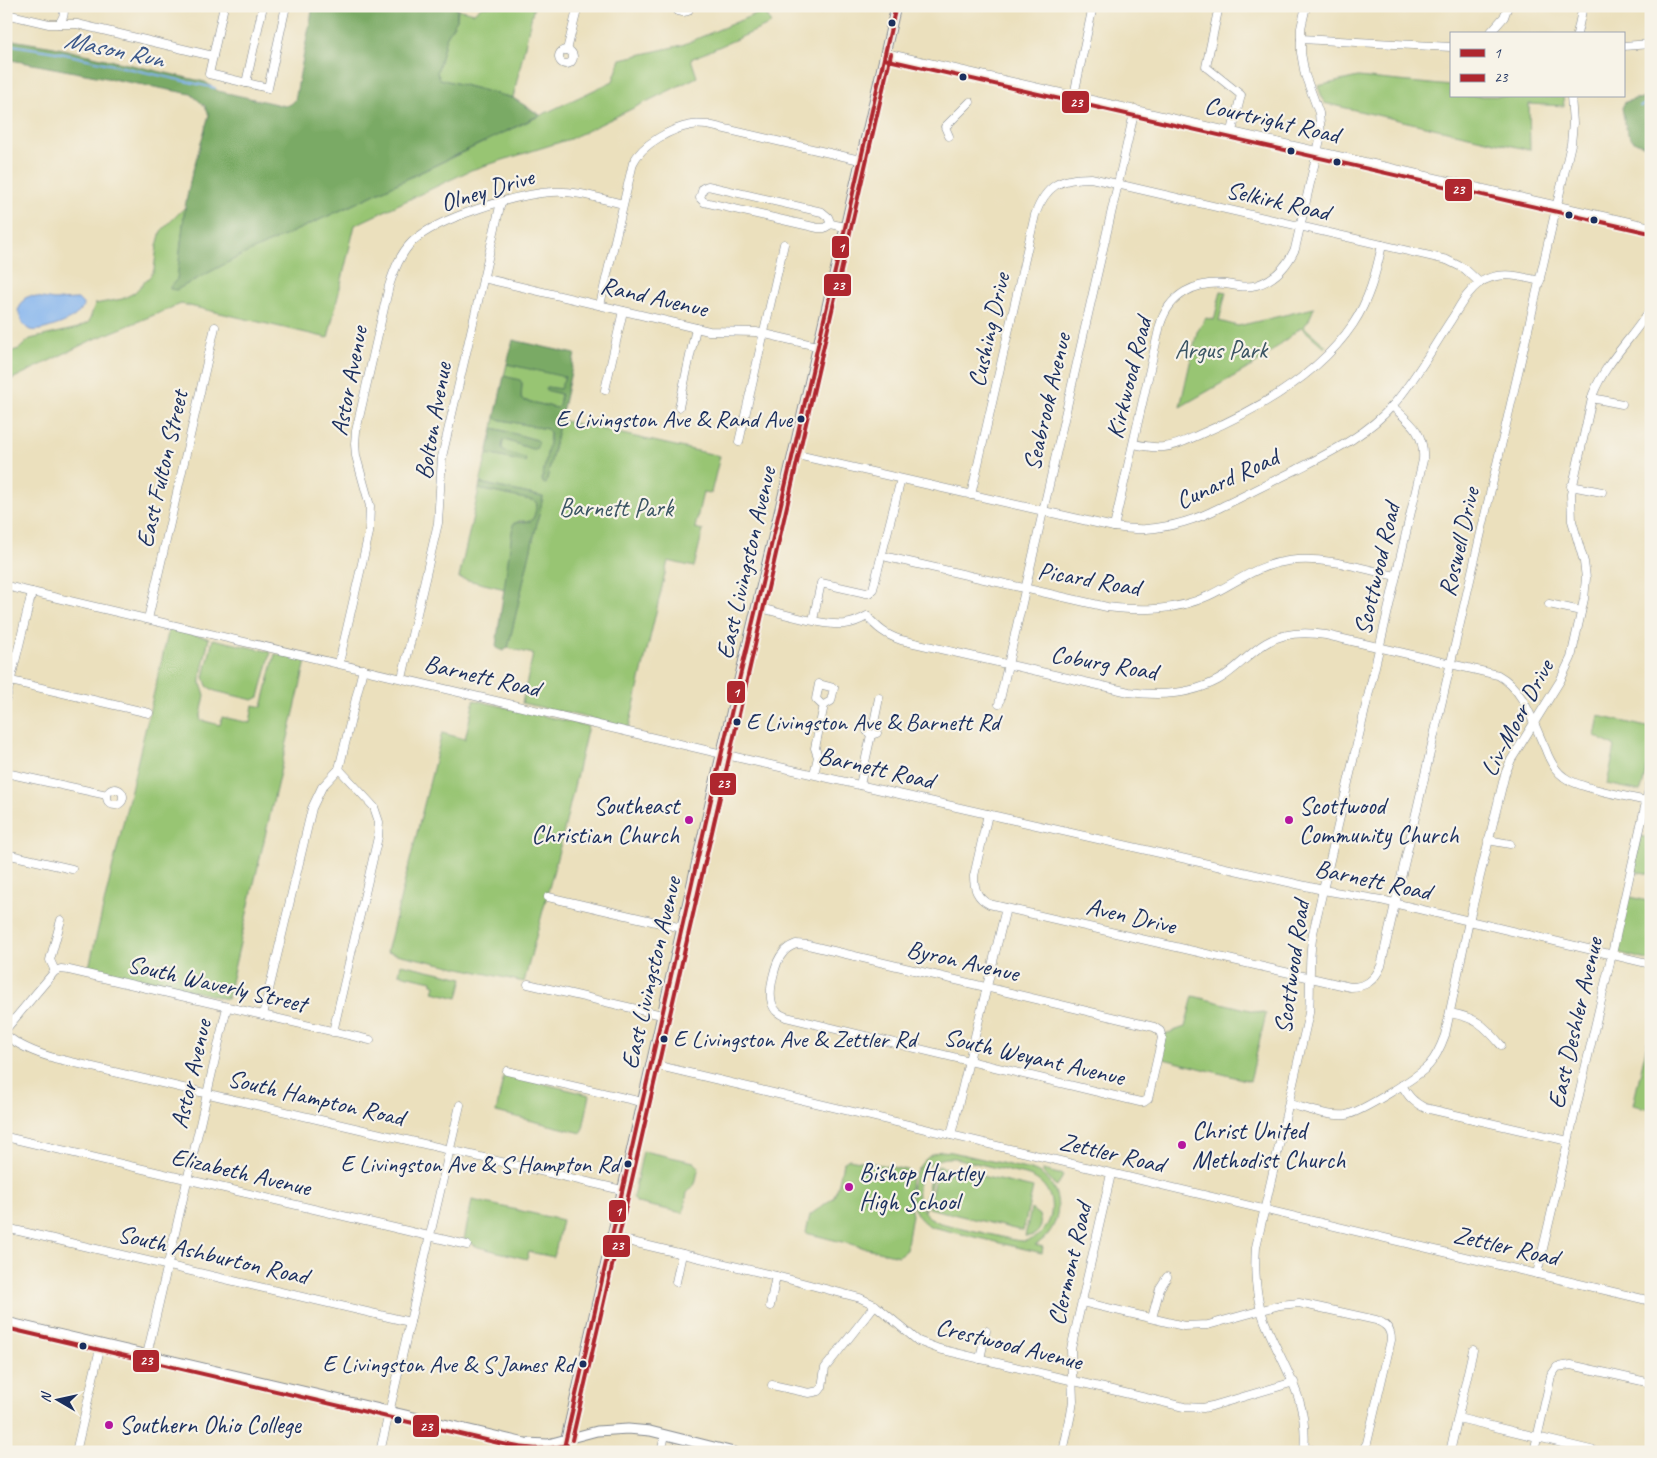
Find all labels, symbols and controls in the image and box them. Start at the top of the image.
unlabelled marker [887,18,897,28]
water label: Mason Run [61,22,169,76]
legend [1450,32,1624,98]
text: 1 [1494,44,1502,63]
text: 23 [1494,68,1509,87]
unlabelled marker [958,72,968,82]
street label: Courtright Road [1202,89,1347,152]
line badge: 23 [1061,90,1090,114]
text: 23 [1070,94,1084,111]
unlabelled marker [1286,146,1296,156]
unlabelled marker [1332,157,1342,167]
street label: Olney Drive [436,160,539,219]
street label: Selkirk Road [1223,174,1337,229]
line badge: 23 [1444,178,1473,202]
text: 23 [1452,181,1466,198]
unlabelled marker [1564,210,1574,220]
unlabelled marker [1589,215,1599,225]
line badge: 1 [831,235,850,259]
text: 1 [838,239,846,256]
street label: Cushing Drive [960,268,1018,390]
street label: Rand Avenue [597,269,712,325]
line badge: 23 [823,273,852,297]
text: 23 [832,277,846,294]
street label: Kirkwood Road [1098,310,1161,442]
street label: Astor Avenue [323,322,376,438]
street label: Seabrook Avenue [1016,328,1079,474]
park label: Argus Park [1175,334,1269,366]
street label: Bolton Avenue [407,358,459,482]
street label: East Fulton Street [128,385,196,551]
place label: E Livingston Ave & Rand Ave [556,404,794,434]
marker: E Livingston Ave & Rand Ave [796,414,806,424]
street label: Cunard Road [1171,440,1287,517]
street label: East Livingston Avenue [708,462,784,662]
street label: Roswell Drive [1431,483,1487,599]
park label: Barnett Park [559,492,675,524]
street label: Scottwood Road [1346,497,1408,638]
street label: Picard Road [1035,554,1147,604]
street label: Coburg Road [1048,638,1164,689]
street label: Barnett Road [421,647,547,706]
street label: Liv-Moor Drive [1473,653,1562,782]
line badge: 1 [726,680,746,704]
text: 1 [733,684,741,701]
place label: E Livingston Ave & Barnett Rd [746,707,1003,737]
marker: E Livingston Ave & Barnett Rd [732,717,742,727]
street label: Barnett Road [815,739,941,798]
line badge: 23 [709,772,737,796]
text: 23 [717,775,731,792]
place label: Southeast Christian Church [531,790,682,851]
place label: Scottwood Community Church [1299,790,1459,851]
marker: Southeast Christian Church [683,814,695,826]
marker: Scottwood Community Church [1283,814,1295,826]
street label: Barnett Road [1312,852,1438,909]
street label: East Livingston Avenue [613,872,689,1072]
street label: Aven Drive [1083,890,1181,942]
street label: Scottwood Road [1267,895,1318,1036]
street label: Byron Avenue [904,933,1024,990]
street label: East Deshler Avenue [1540,933,1611,1112]
street label: South Waverly Street [124,948,313,1021]
street label: Astor Avenue [163,1015,219,1131]
street label: South Weyant Avenue [941,1021,1129,1094]
place label: E Livingston Ave & Zettler Rd [673,1024,920,1054]
marker: E Livingston Ave & Zettler Rd [659,1034,669,1044]
street label: South Hampton Road [225,1062,411,1135]
place label: Christ United Methodist Church [1192,1115,1346,1176]
street label: Zettler Road [1056,1125,1172,1182]
marker: Christ United Methodist Church [1176,1139,1188,1151]
street label: Elizabeth Avenue [168,1140,316,1204]
place label: E Livingston Ave & S Hampton Rd [340,1149,623,1179]
place label: Bishop Hartley High School [859,1157,986,1218]
marker: E Livingston Ave & S Hampton Rd [623,1159,633,1169]
marker: Bishop Hartley High School [843,1181,855,1193]
street label: Clermont Road [1040,1197,1100,1328]
line badge: 1 [608,1199,627,1223]
text: 1 [615,1203,623,1220]
street label: South Ashburton Road [115,1218,314,1293]
street label: Zettler Road [1450,1218,1566,1275]
line badge: 23 [602,1234,631,1258]
text: 23 [611,1237,625,1254]
street label: Crestwood Avenue [932,1310,1087,1378]
unlabelled marker [78,1341,88,1351]
line badge: 23 [132,1349,160,1373]
place label: E Livingston Ave & S James Rd [323,1349,578,1379]
text: 23 [140,1352,154,1369]
marker: E Livingston Ave & S James Rd [578,1359,588,1369]
north arrow [32,1376,82,1426]
text: N [37,1390,55,1404]
place label: Southern Ohio College [119,1409,302,1441]
line badge: 23 [412,1414,440,1438]
unlabelled marker [393,1415,403,1425]
text: 23 [420,1418,434,1435]
marker: Southern Ohio College [103,1419,115,1431]

